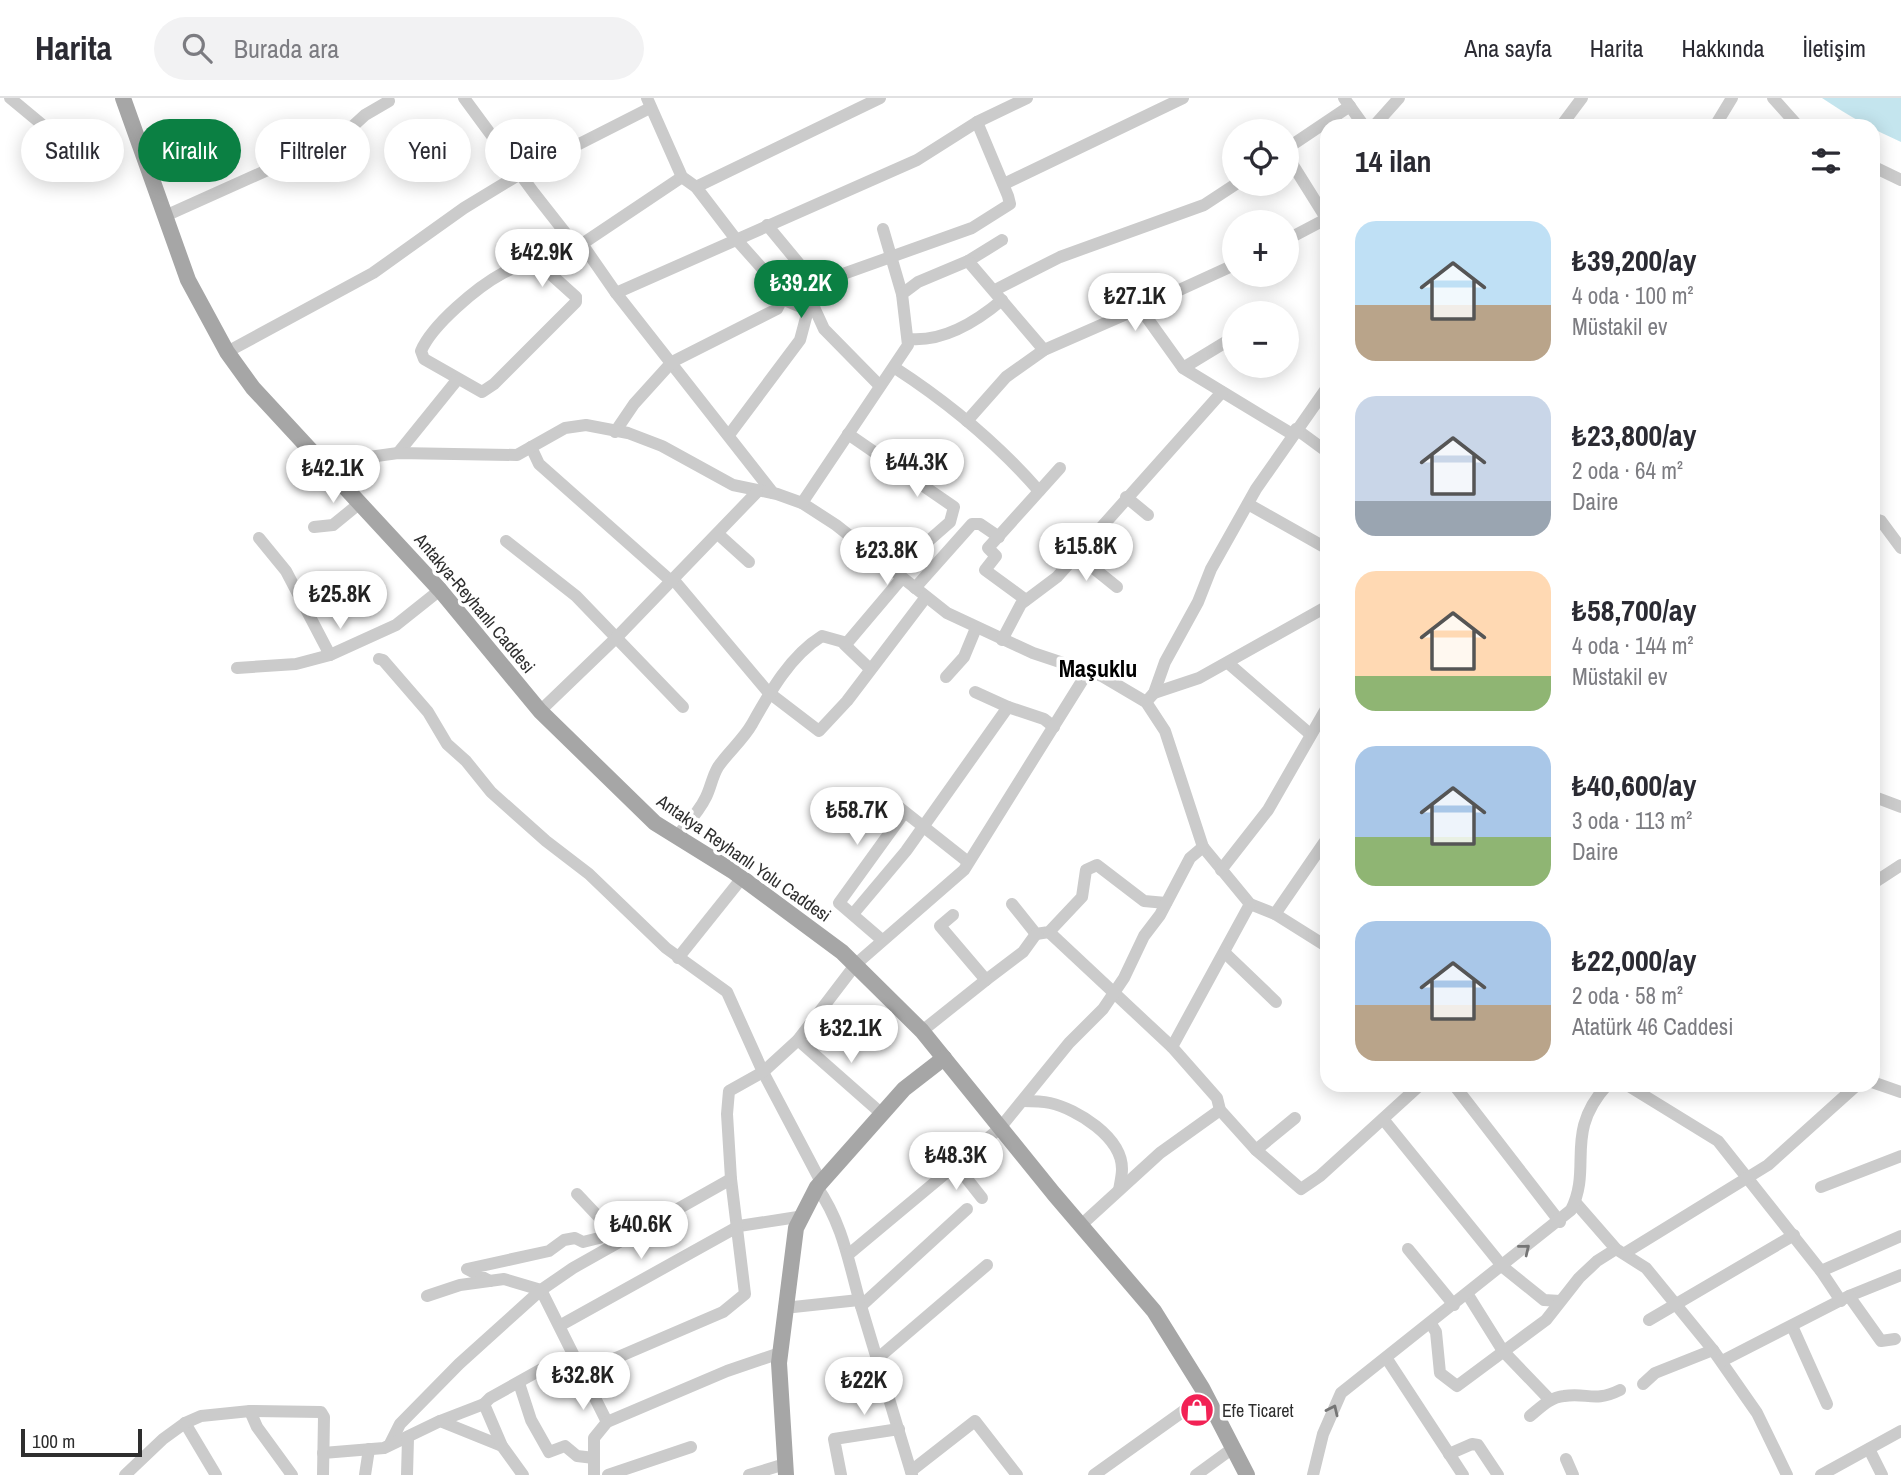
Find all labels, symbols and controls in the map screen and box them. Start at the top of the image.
search box [154,17,644,80]
text: Harita [35,26,112,70]
icon: search [178,29,216,67]
text: Burada ara [234,31,339,66]
text: Ana sayfa [1464,32,1552,64]
text: Harita [1590,32,1643,64]
text: Hakkında [1681,32,1765,64]
text: İletişim [1803,32,1866,64]
chip: Satılık [21,119,124,182]
chip: Kiralık [138,119,241,182]
chip: Filtreler [255,119,370,182]
chip: Yeni [384,119,471,182]
chip: Daire [485,119,581,182]
map controls [1222,119,1299,378]
button: locate [1222,119,1299,196]
text: 14 ilan [1355,141,1432,181]
icon: filters [1807,142,1845,180]
button: + [1222,210,1299,287]
pin: ₺42.9K [485,230,599,289]
text: ₺42.9K [511,236,573,267]
text: ₺39,200/ay [1572,240,1696,280]
icon: home [1411,249,1495,333]
pin: ₺39.2K [744,260,858,320]
text: ₺39.2K [770,267,832,298]
pin: ₺27.1K [1078,274,1192,333]
text: ₺27.1K [1104,280,1166,311]
text: 4 oda · 100 m² [1572,280,1694,311]
button: − [1222,301,1299,378]
text: Müstakil ev [1572,311,1667,342]
text: ₺23,800/ay [1572,415,1696,455]
icon: home [1411,424,1495,508]
pin: ₺44.3K [860,440,974,499]
pin: ₺42.1K [276,446,390,505]
text: ₺44.3K [886,446,948,477]
text: ₺42.1K [302,452,364,483]
text: 2 oda · 64 m² [1572,455,1683,486]
text: Daire [1572,486,1618,517]
pin: ₺15.8K [1029,524,1143,583]
street label: Antakya-Reyhanlı Caddesi [408,527,541,678]
pin: ₺23.8K [830,528,944,587]
text: ₺15.8K [1055,530,1117,561]
text: ₺23.8K [856,534,918,565]
pin: ₺25.8K [283,572,397,631]
text: ₺25.8K [309,578,371,609]
text: ₺58,700/ay [1572,590,1696,630]
icon: home [1411,599,1495,683]
text: 4 oda · 144 m² [1572,630,1694,661]
district label: Maşuklu [1059,652,1137,684]
text: Müstakil ev [1572,661,1667,692]
text: ₺40,600/ay [1572,765,1696,805]
icon: home [1411,774,1495,858]
street label: Antakya Reyhanlı Yolu Caddesi [651,788,836,928]
pin: ₺58.7K [800,788,914,847]
text: ₺58.7K [826,794,888,825]
text: 3 oda · 113 m² [1572,805,1692,836]
text: Daire [1572,836,1618,867]
text: ₺22,000/ay [1572,940,1696,980]
icon: home [1411,949,1495,1033]
text: 2 oda · 58 m² [1572,980,1683,1011]
pin: ₺32.1K [794,1006,908,1065]
text: Atatürk 46 Caddesi [1572,1011,1733,1042]
text: ₺32.1K [820,1012,882,1043]
pin: ₺48.3K [899,1132,1013,1192]
text: ₺48.3K [925,1139,987,1170]
pin: ₺40.6K [584,1202,698,1261]
text: ₺40.6K [610,1208,672,1239]
one-way arrow [1517,1245,1530,1258]
pin: ₺32.8K [526,1352,640,1412]
pin: ₺22K [823,1358,905,1417]
text: ₺32.8K [552,1359,614,1390]
text: ₺22K [841,1364,887,1395]
shop icon: Efe Ticaret [1178,1391,1216,1429]
place label: Efe Ticaret [1222,1398,1294,1423]
one-way arrow [1325,1405,1339,1417]
scale bar [21,1426,142,1458]
text: 100 m [32,1428,75,1454]

